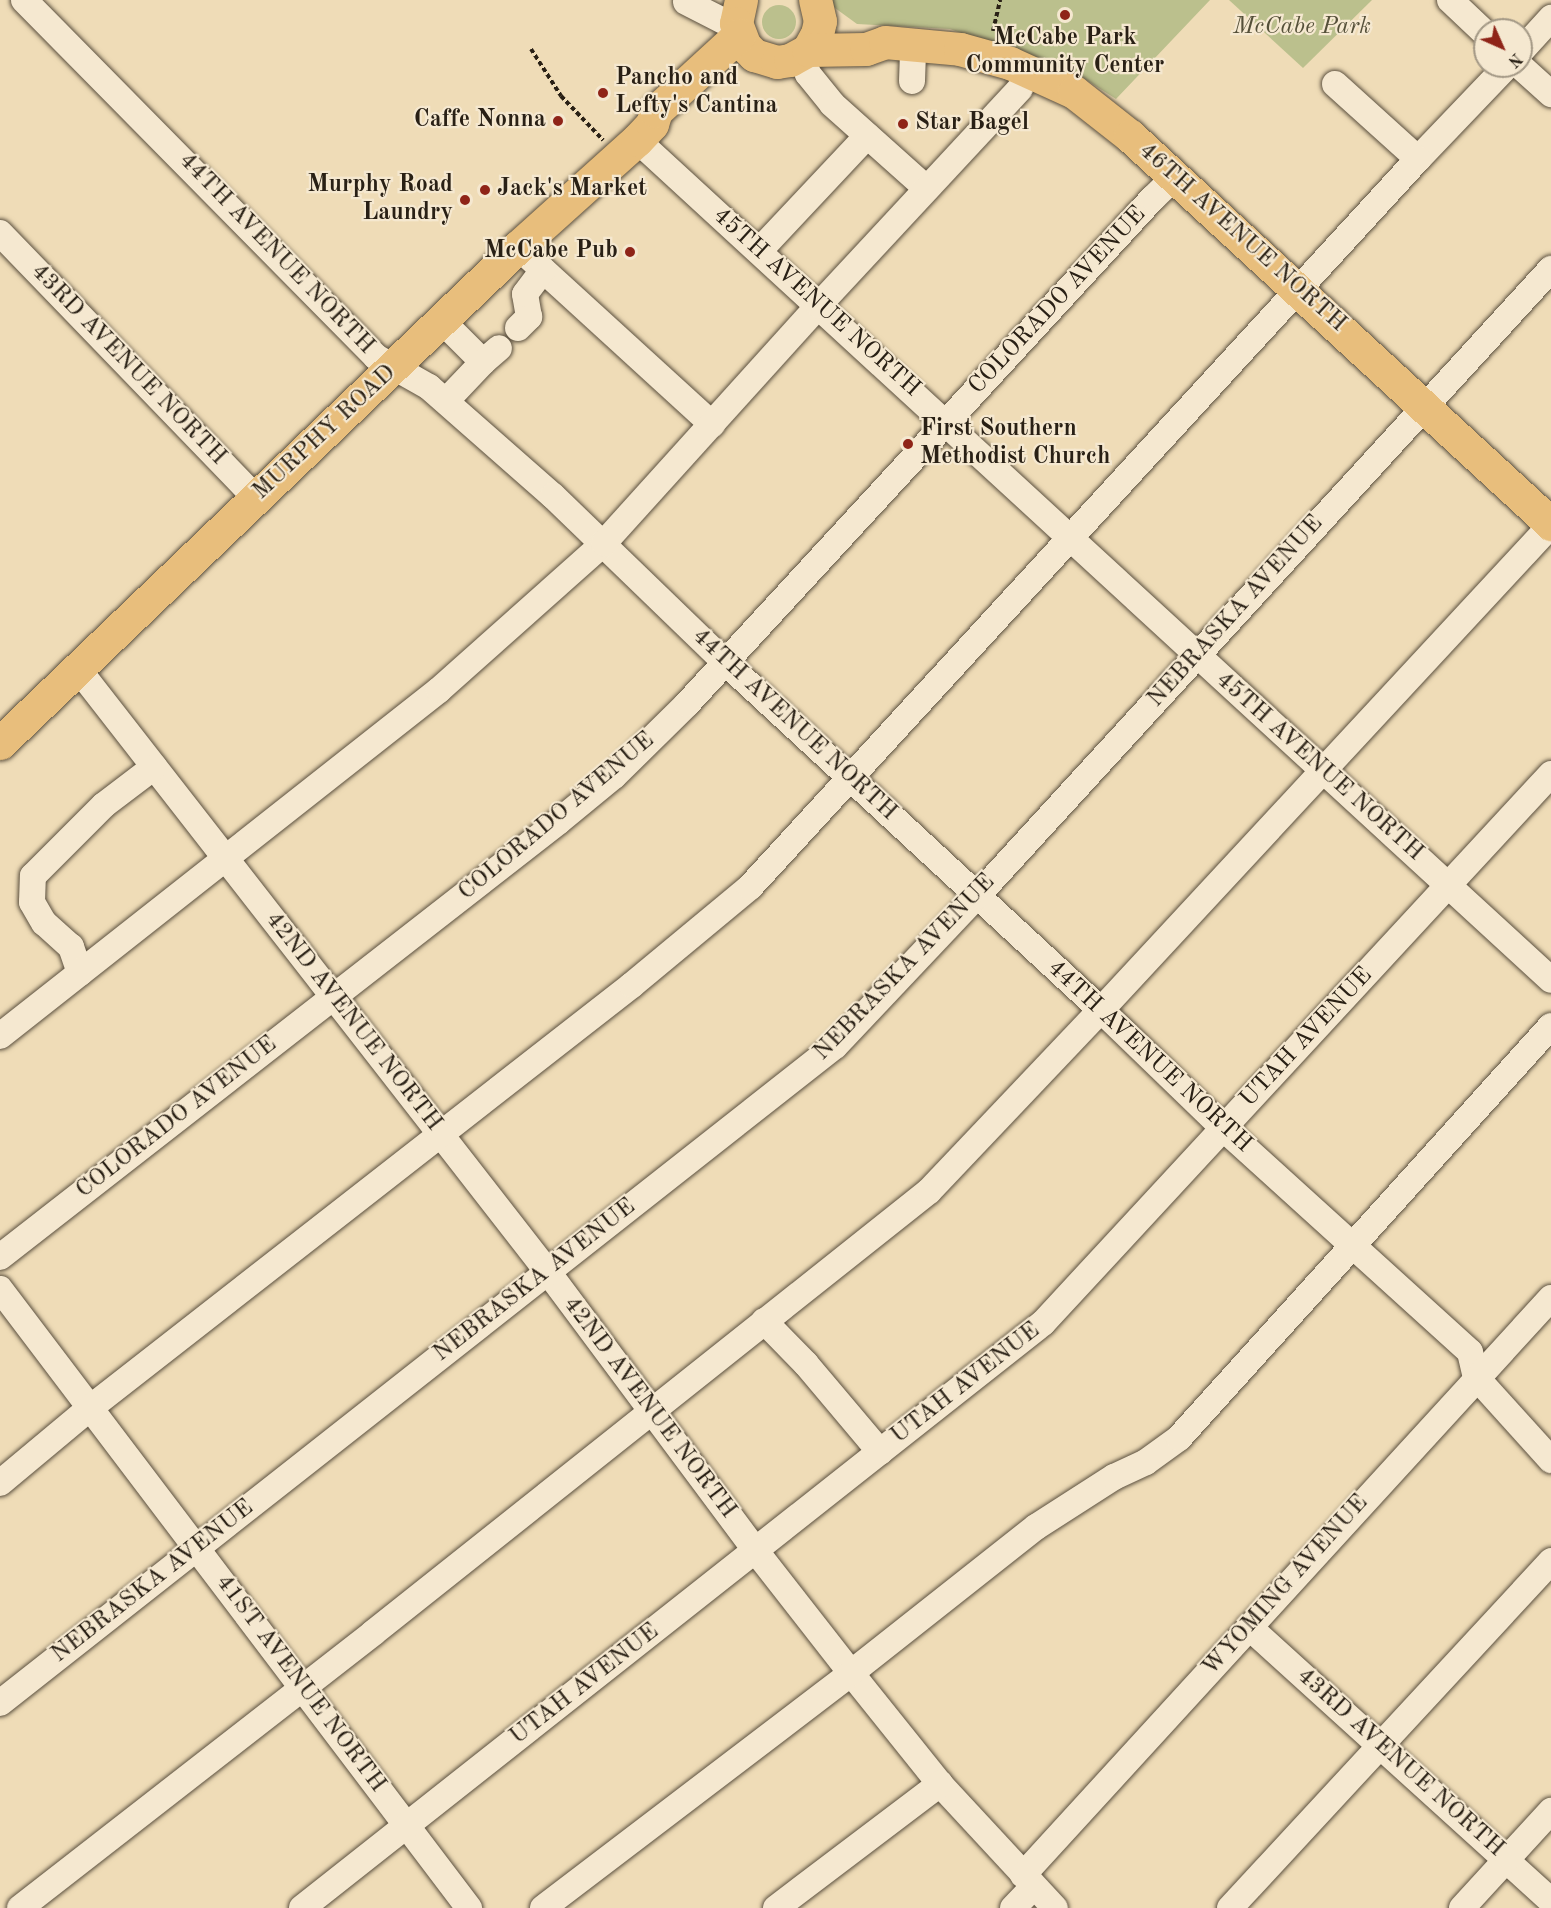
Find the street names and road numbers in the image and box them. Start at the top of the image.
street label: 46TH AVENUE NORTH [1132,137,1352,339]
street label: 44TH AVENUE NORTH [172,147,380,361]
street label: COLORADO AVENUE [963,201,1153,401]
street label: 45TH AVENUE NORTH [706,202,926,404]
street label: 43RD AVENUE NORTH [24,258,232,472]
street label: MURPHY ROAD [248,359,402,507]
street label: NEBRASKA AVENUE [1142,510,1330,714]
street label: 44TH AVENUE NORTH [686,623,902,827]
street label: 45TH AVENUE NORTH [1209,666,1429,868]
street label: COLORADO AVENUE [453,727,661,907]
street label: NEBRASKA AVENUE [808,869,1002,1067]
street label: 42ND AVENUE NORTH [258,907,448,1137]
street label: 44TH AVENUE NORTH [1041,955,1257,1159]
street label: UTAH AVENUE [1235,962,1379,1114]
street label: COLORADO AVENUE [71,1031,283,1205]
street label: NEBRASKA AVENUE [428,1193,642,1369]
street label: 42ND AVENUE NORTH [556,1291,742,1525]
street label: UTAH AVENUE [886,1317,1046,1451]
street label: WYOMING AVENUE [1197,1489,1375,1683]
street label: NEBRASKA AVENUE [46,1494,260,1670]
street label: 41ST AVENUE NORTH [209,1569,391,1799]
street label: UTAH AVENUE [505,1618,665,1752]
street label: 43RD AVENUE NORTH [1290,1662,1510,1864]

